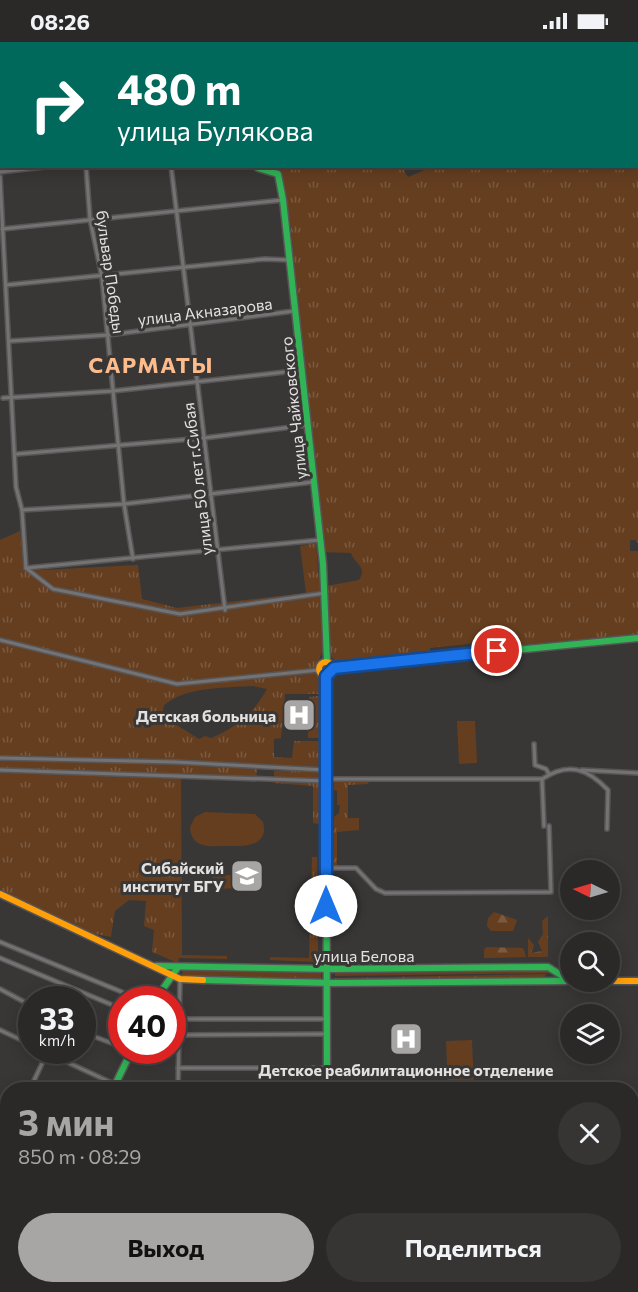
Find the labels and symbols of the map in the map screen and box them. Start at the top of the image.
street label: бульвар Победы [93,209,129,335]
street label: улица Акназарова [137,293,273,329]
street label: улица Чайковского [276,336,310,480]
district label: САРМАТЫ [88,351,214,378]
street label: улица 50 лет г.Сибая [178,402,216,556]
pin [471,625,522,676]
hospital icon: Детская больница [281,697,317,733]
place label: Детская больница [136,706,276,725]
place label: Сибайский институт БГУ [123,858,224,895]
school or university icon: Сибайский институт БГУ [229,858,265,894]
north arrow [560,860,620,920]
position arrow [294,874,358,938]
street label: улица Белова [314,946,414,965]
speed limit sign: 40 [108,986,186,1064]
hospital icon: Детское реабилитационное отделение [388,1021,424,1057]
place label: Детское реабилитационное отделение [259,1060,553,1079]

